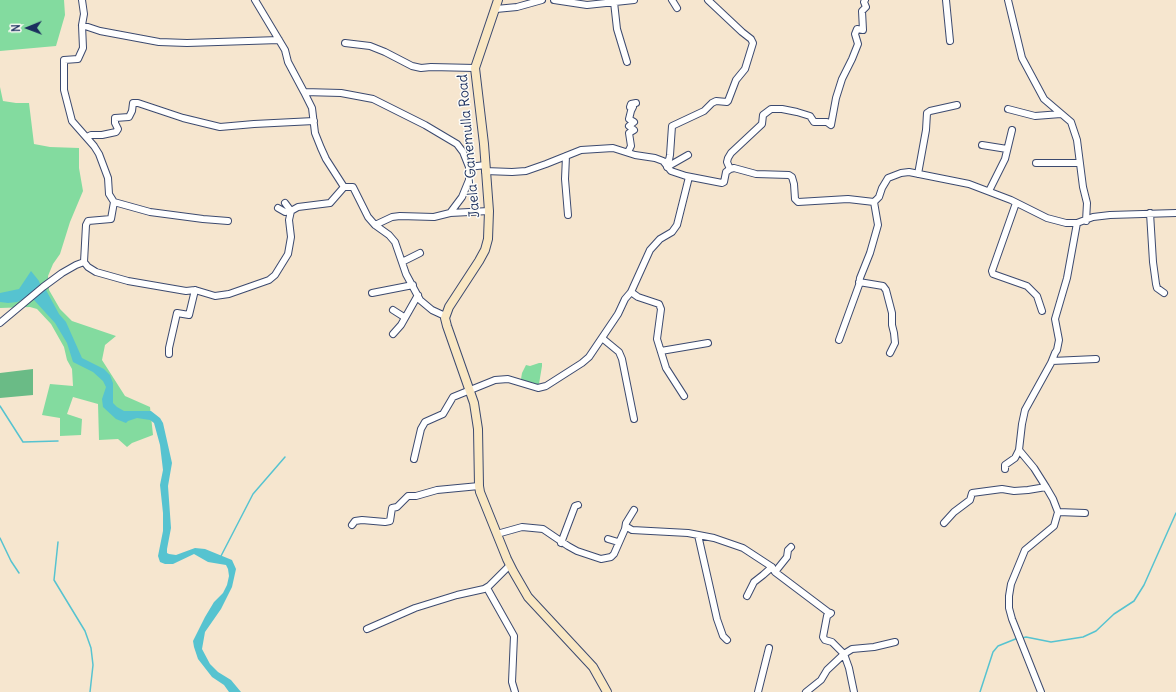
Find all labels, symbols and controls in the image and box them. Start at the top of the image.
north arrow [8,8,48,48]
text: N [9,24,23,32]
street label: Jaela-Ganemulla Road [454,74,484,218]

